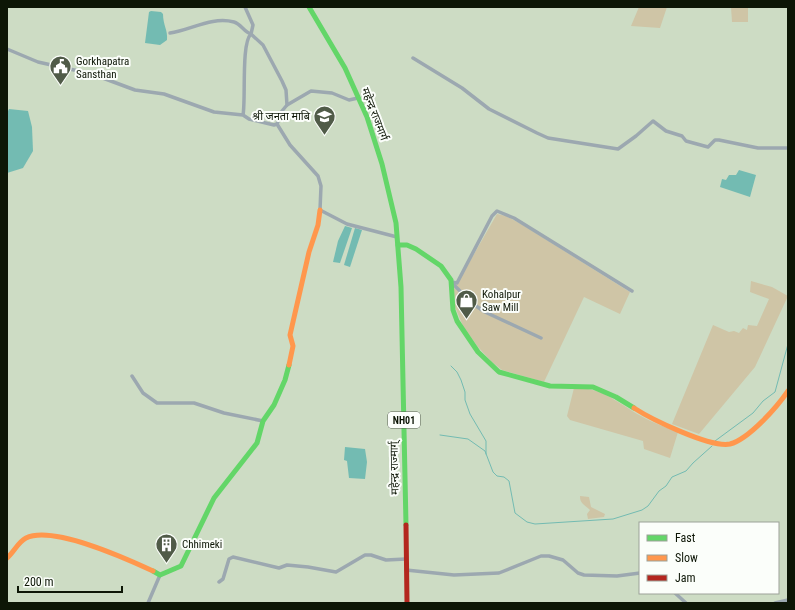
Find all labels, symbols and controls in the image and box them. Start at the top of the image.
public building icon: Gorkhapatra Sansthan [48,54,74,87]
place label: Gorkhapatra Sansthan [76,55,129,81]
street label: महेन्द्र राजमार्ग [359,86,391,143]
school or university icon: श्री जनता माबि [312,103,338,136]
place label: श्री जनता माबि [252,110,311,123]
shop icon: Kohalpur Saw Mill [453,287,479,320]
place label: Kohalpur Saw Mill [482,288,521,314]
road number: NH01 [388,412,420,428]
street label: महेन्द्र राज्मार्ग् [387,439,401,495]
legend [639,522,779,594]
building icon: Chhimeki [154,531,180,564]
text: Fast [675,531,696,545]
place label: Chhimeki [182,538,222,551]
text: Slow [675,551,698,565]
scale bar [18,568,122,594]
text: Jam [675,571,696,585]
text: 200 m [24,575,54,589]

